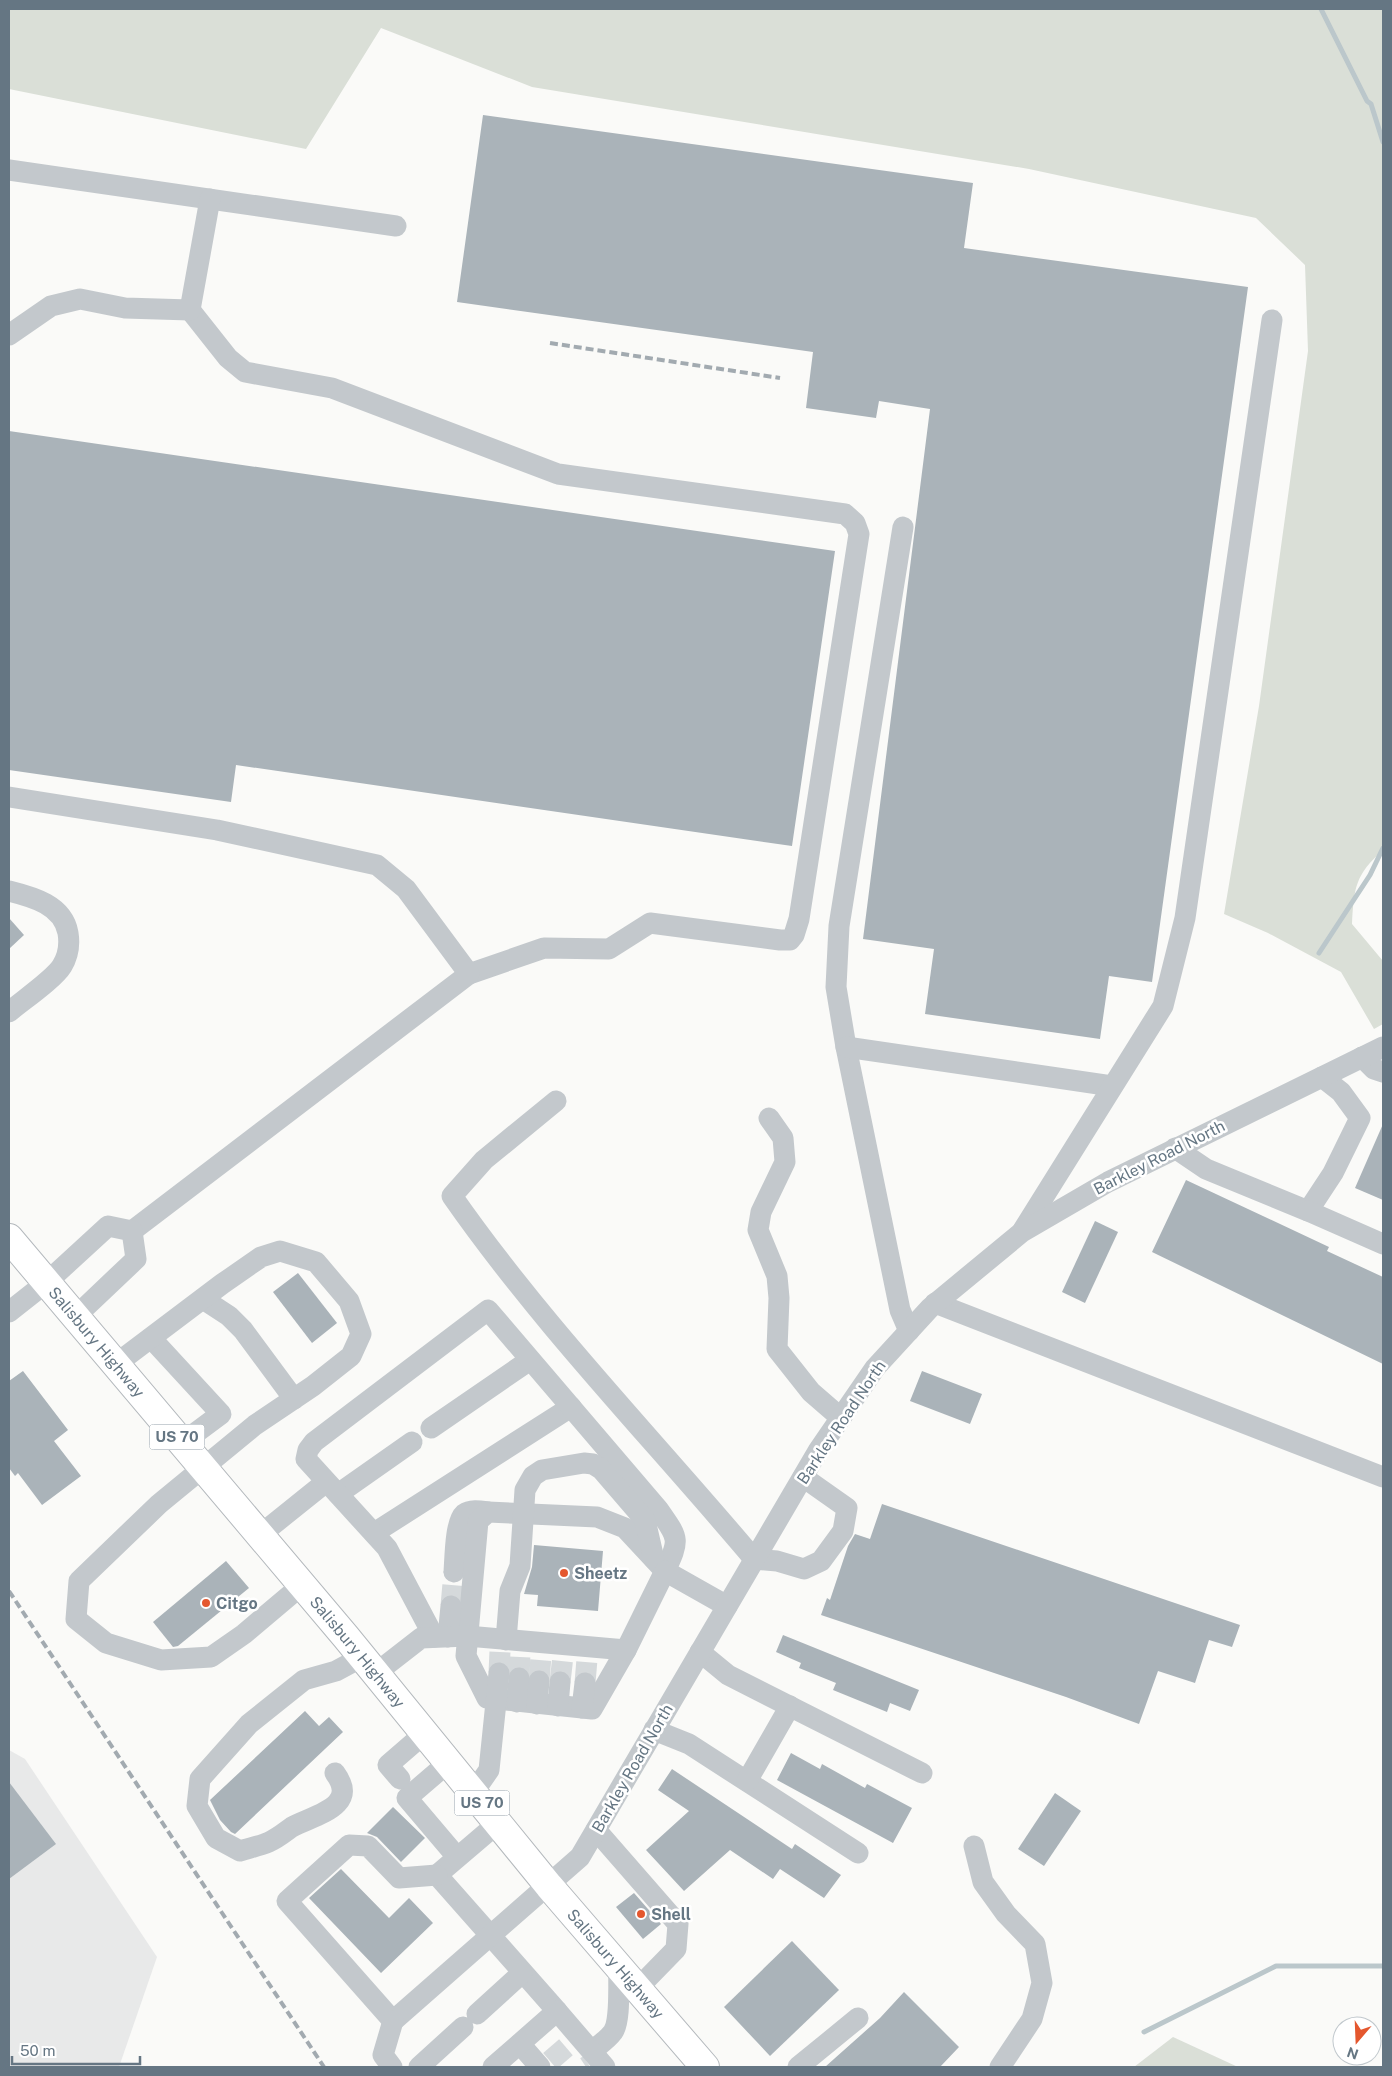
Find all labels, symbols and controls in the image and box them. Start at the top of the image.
street label: Barkley Road North [1090,1116,1228,1199]
street label: Salisbury Highway [44,1283,149,1402]
street label: Barkley Road North [793,1357,890,1488]
road number: US 70 [150,1424,204,1450]
place label: Sheetz [574,1564,627,1583]
marker: Sheetz [558,1567,570,1579]
street label: Salisbury Highway [306,1592,409,1712]
place label: Citgo [216,1594,258,1613]
marker: Citgo [200,1597,212,1609]
street label: Barkley Road North [588,1701,677,1836]
road number: US 70 [454,1790,510,1816]
street label: Salisbury Highway [563,1905,668,2023]
place label: Shell [651,1905,691,1924]
marker: Shell [635,1908,647,1920]
north arrow [1332,2016,1382,2066]
scale bar [12,2034,140,2066]
text: 50 m [20,2042,55,2059]
text: N [1345,2044,1361,2063]

